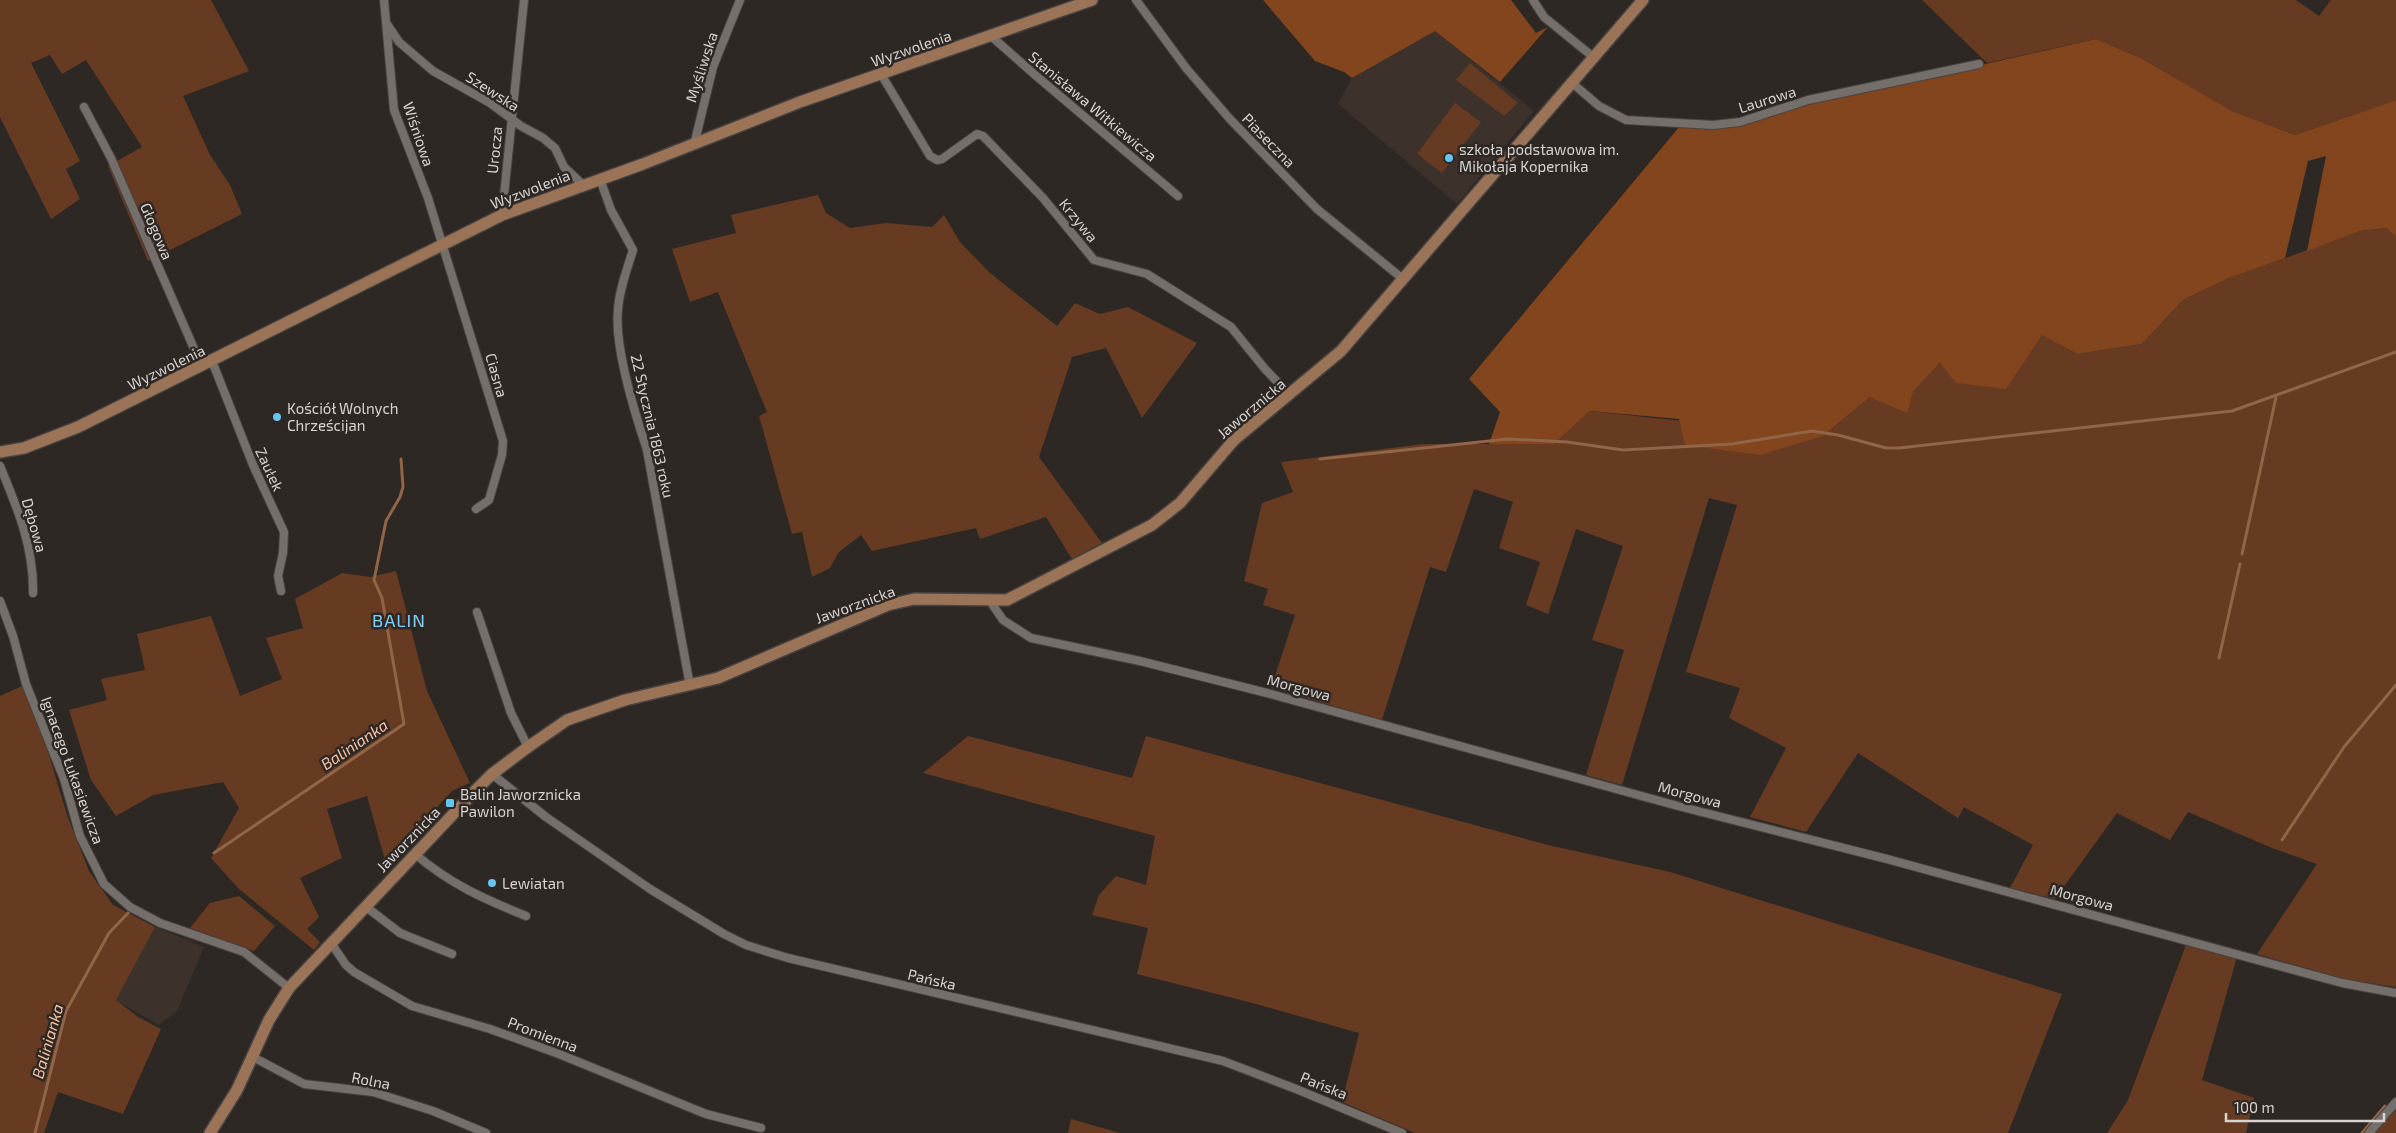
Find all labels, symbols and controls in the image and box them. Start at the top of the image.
street label: Wyzwolenia [868,26,954,70]
street label: Myśliwska [681,30,721,104]
street label: Stanisława Witkiewicza [1025,47,1161,165]
street label: Szewska [463,67,523,115]
street label: Laurowa [1736,82,1798,116]
street label: Wiśniowa [400,99,438,169]
street label: Piaseczna [1239,109,1299,171]
street label: Urocza [483,125,505,175]
place label: szkoła podstawowa im. Mikołaja Kopernika [1459,140,1619,176]
marker: szkoła podstawowa im. Mikołaja Kopernika [1443,152,1455,164]
street label: Wyzwolenia [488,166,572,212]
street label: Krzywa [1056,195,1102,245]
street label: Głogowa [137,200,177,262]
street label: Wyzwolenia [124,341,208,393]
street label: Ciasna [482,351,512,399]
street label: 22 Stycznia 1863 roku [628,352,678,500]
street label: Jaworznicka [1213,374,1289,442]
place label: Kościół Wolnych Chrześcijan [287,399,399,435]
marker: Kościół Wolnych Chrześcijan [271,411,283,423]
street label: Zaułek [252,444,288,494]
street label: Dębowa [19,496,51,554]
street label: Jaworznicka [813,581,897,627]
district label: BALIN [372,609,426,631]
street label: Morgowa [1265,670,1333,704]
street label: Ignacego Łukasiewicza [38,694,108,846]
water label: Balinianka [317,715,391,773]
street label: Morgowa [1656,777,1724,811]
place label: Balin Jaworznicka Pawilon [460,785,581,820]
marker: Balin Jaworznicka Pawilon [444,797,456,809]
street label: Jaworznicka [373,803,443,875]
place label: Lewiatan [502,874,565,892]
marker: Lewiatan [486,877,498,889]
street label: Morgowa [2048,880,2116,914]
street label: Pańska [906,965,958,993]
water label: Balinianka [27,1002,67,1080]
street label: Promienna [505,1012,581,1056]
street label: Rolna [350,1067,392,1093]
street label: Pańska [1298,1067,1350,1103]
scale bar [2226,1090,2384,1122]
text: 100 m [2234,1098,2275,1116]

